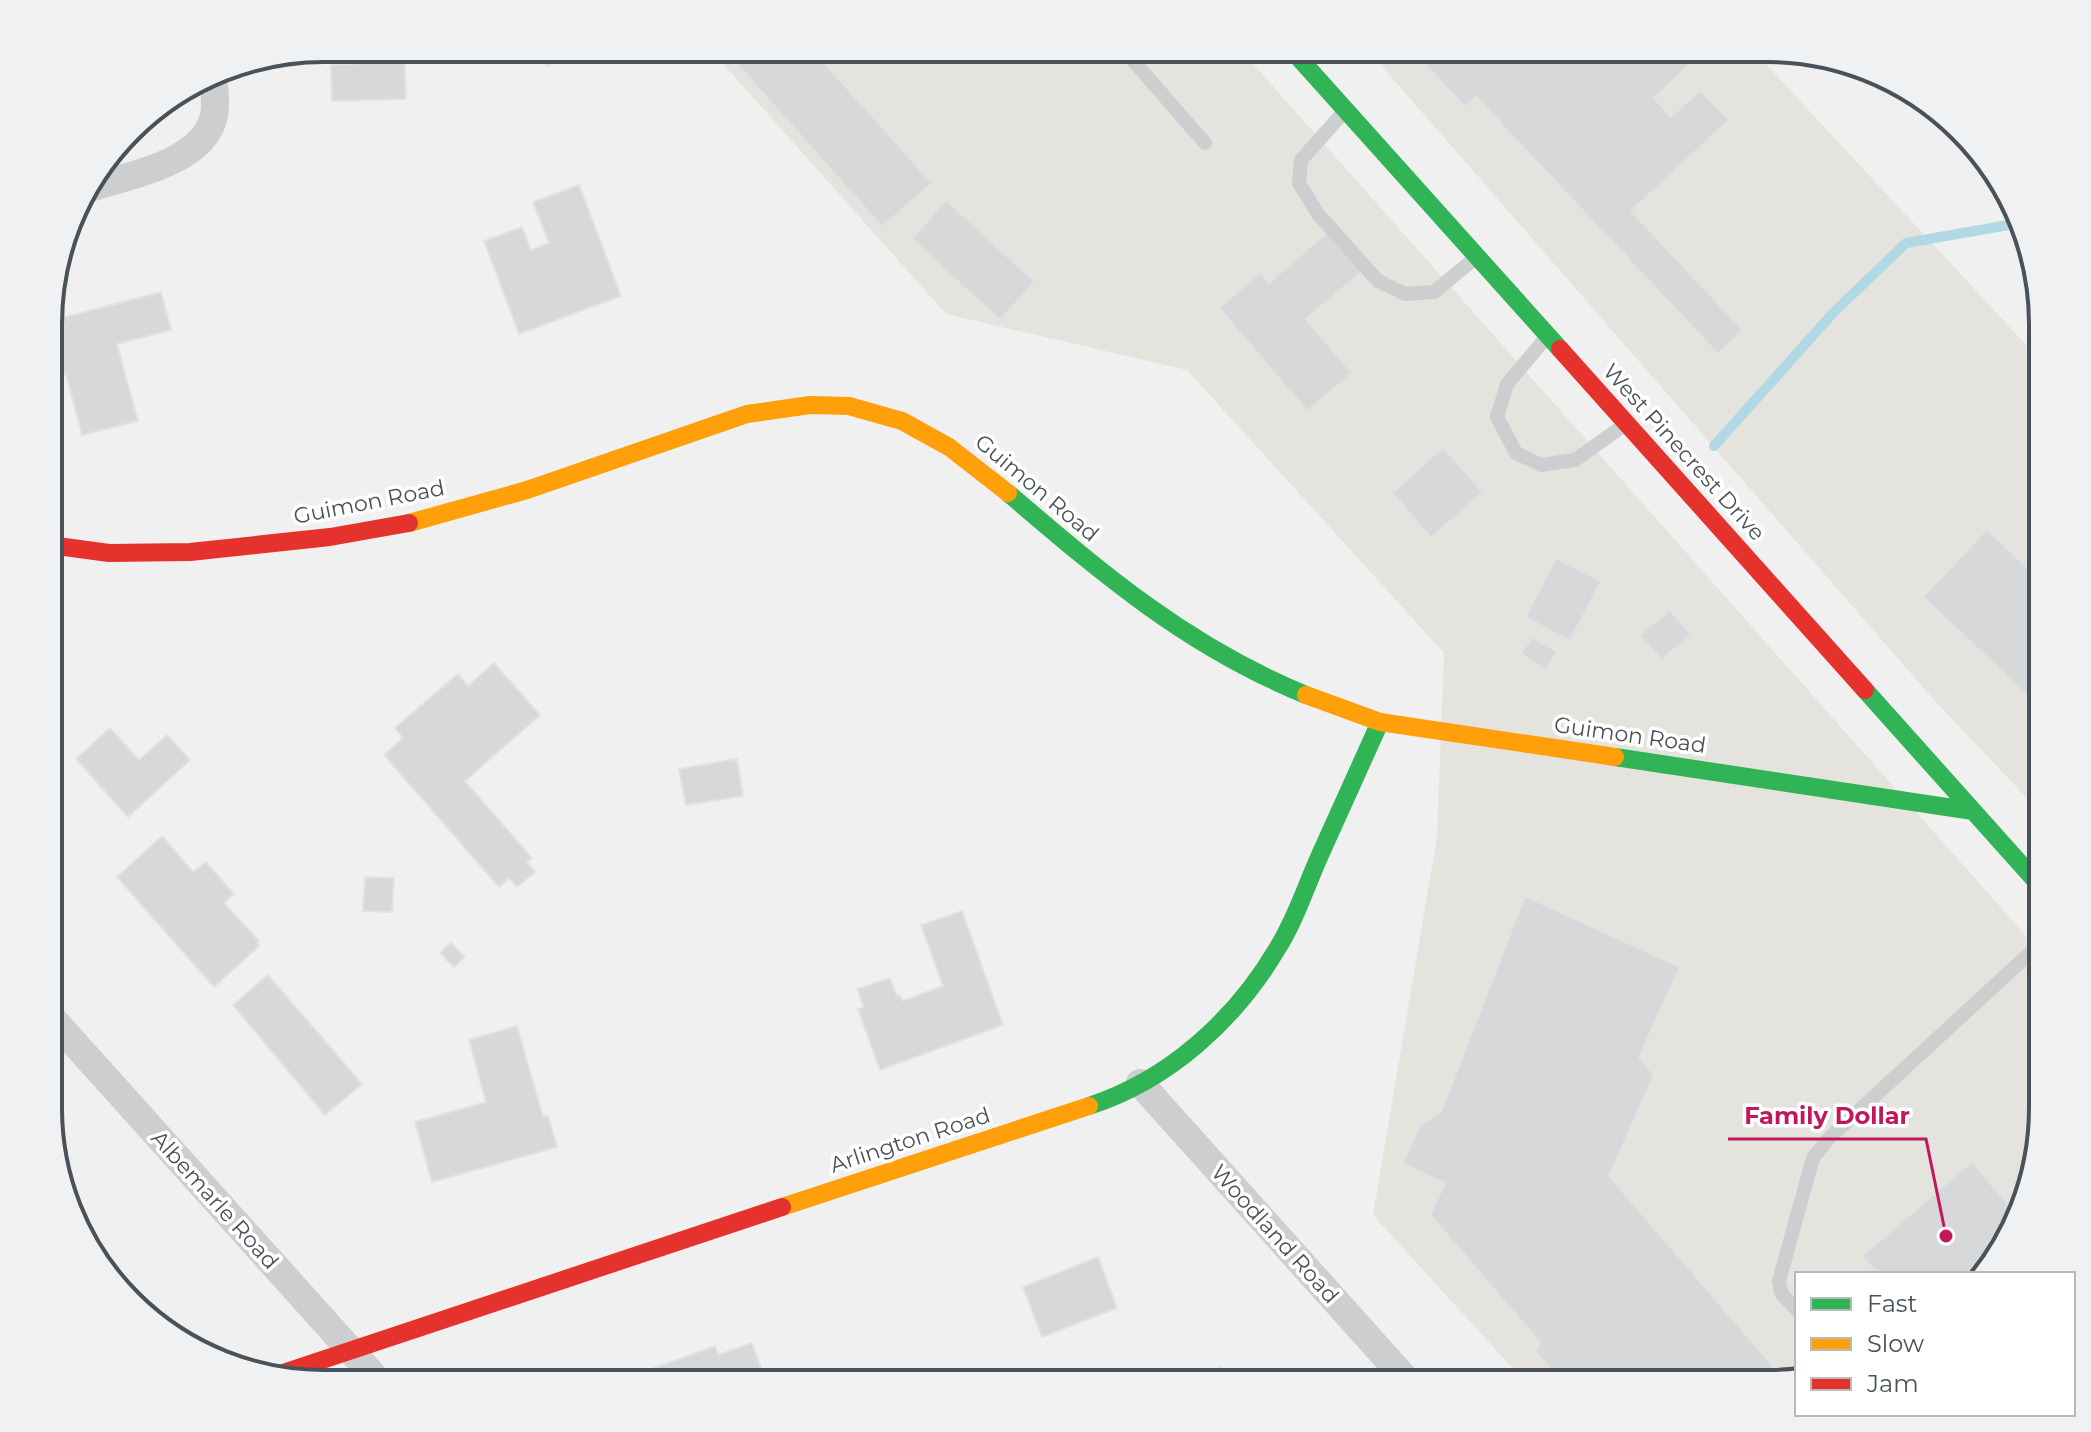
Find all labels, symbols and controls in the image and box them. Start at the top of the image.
street label: West Pinecrest Drive [1597,358,1771,546]
street label: Guimon Road [970,428,1104,548]
street label: Guimon Road [291,474,447,530]
street label: Guimon Road [1552,711,1708,759]
callout: Family Dollar [1728,1091,1926,1139]
street label: Arlington Road [827,1101,993,1179]
text: Family Dollar [1744,1101,1910,1130]
street label: Albemarle Road [146,1125,284,1275]
street label: Woodland Road [1206,1159,1344,1309]
legend [1795,1272,2075,1416]
text: Fast [1867,1289,1918,1318]
text: Slow [1867,1329,1924,1358]
text: Jam [1866,1369,1919,1398]

